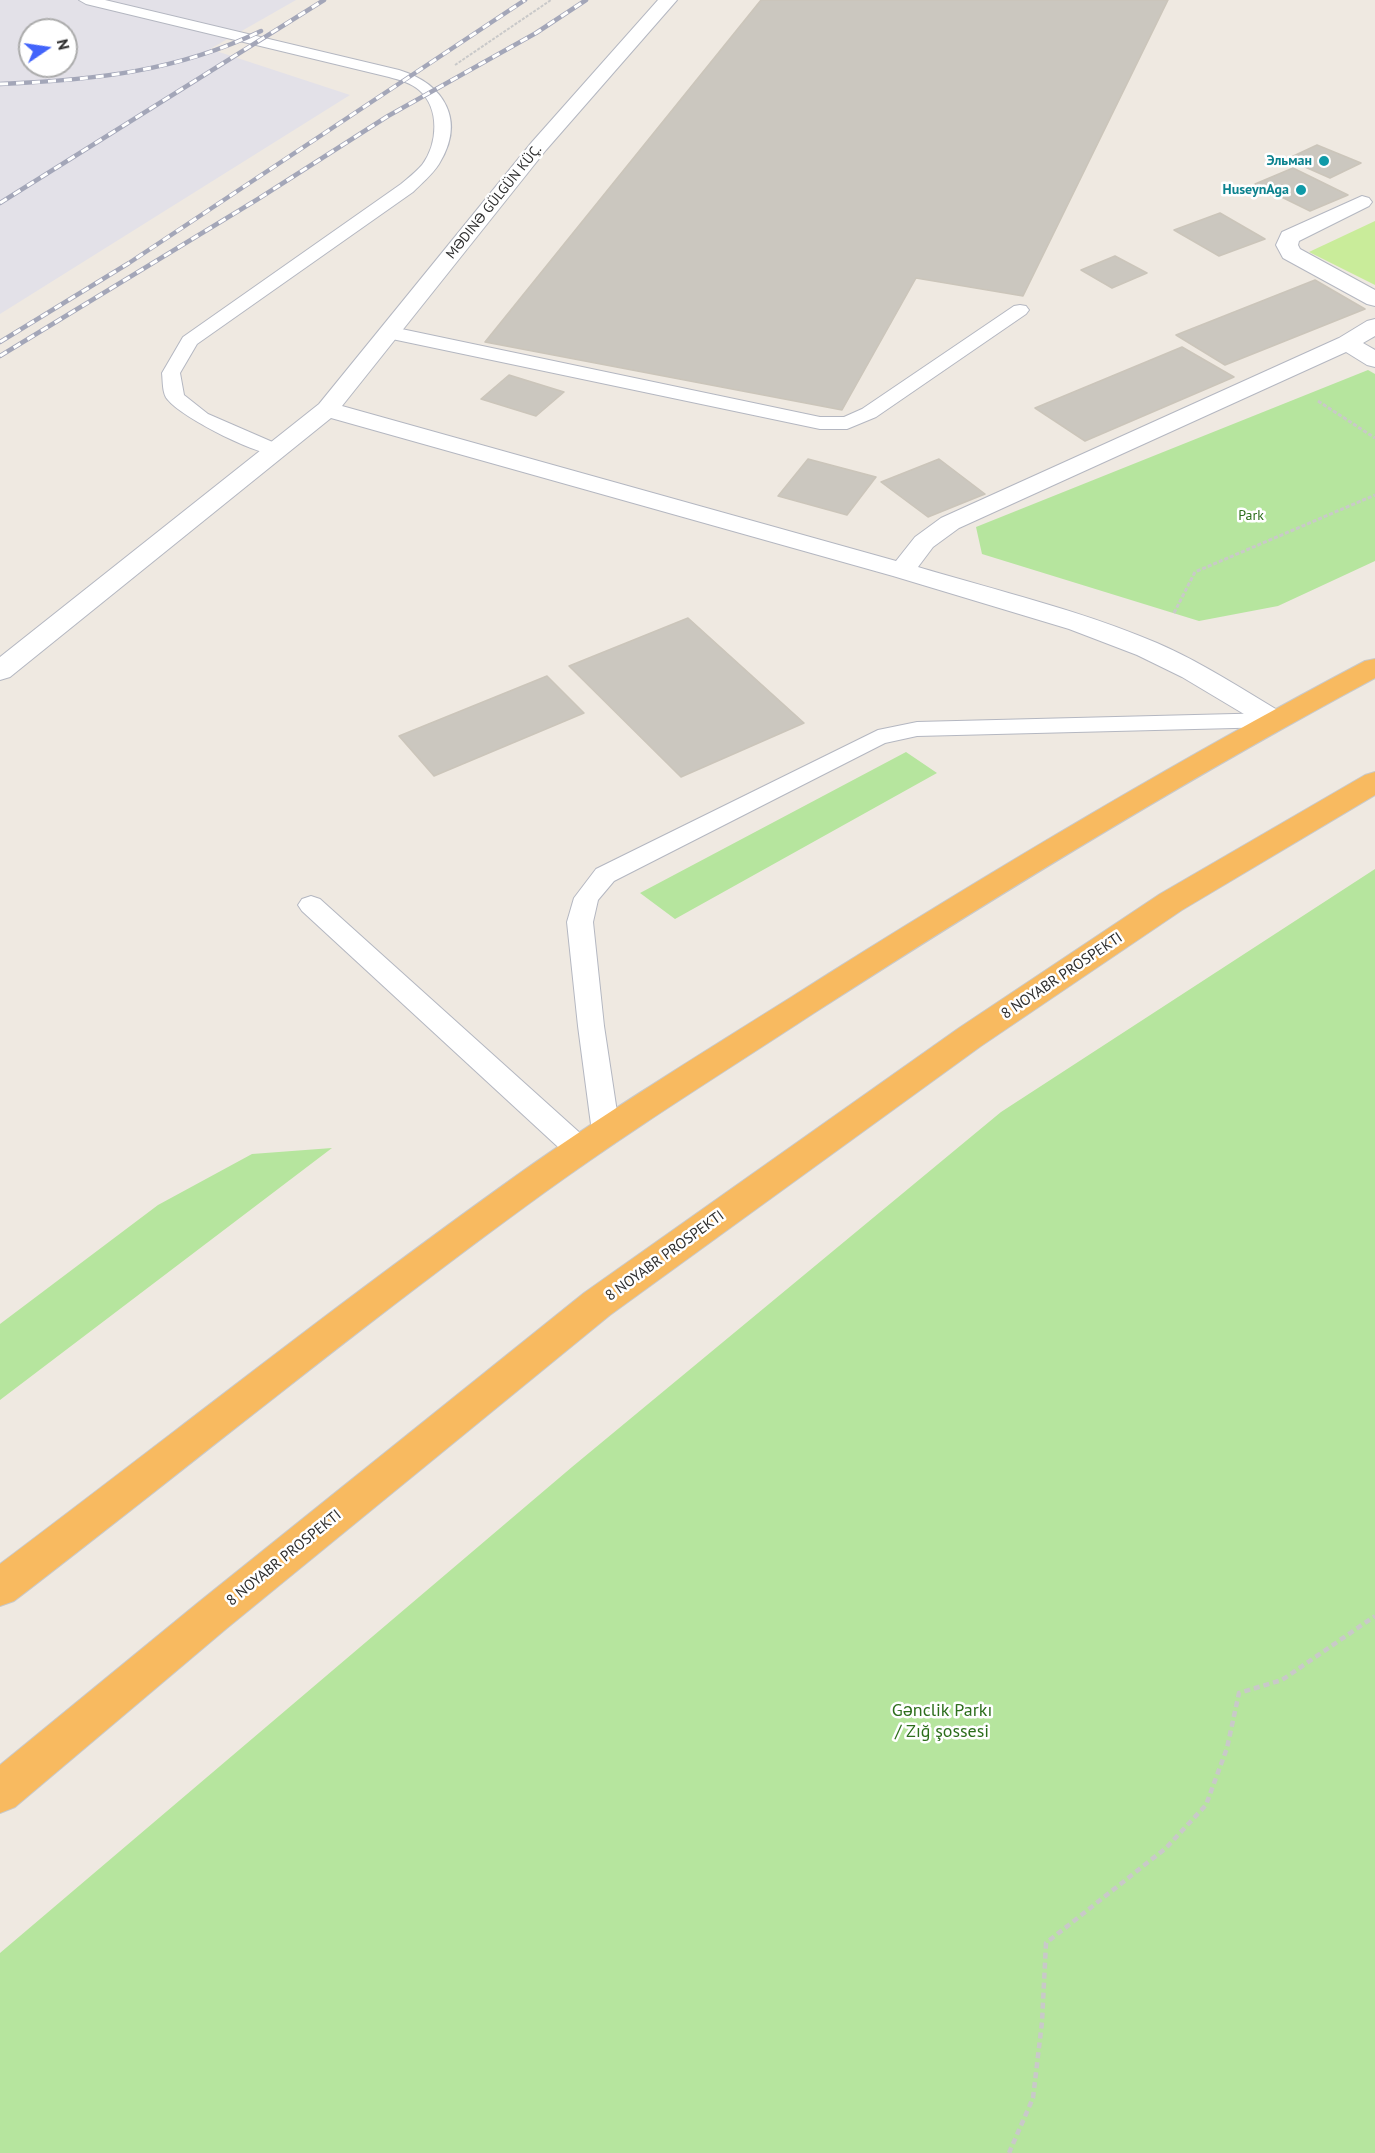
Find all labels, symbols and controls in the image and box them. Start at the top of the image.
north arrow [18,18,78,78]
text: N [53,37,75,52]
street label: MƏDINƏ GÜLGÜN KÜÇ. [443,142,545,262]
place label: Эльман [1267,153,1312,169]
marker: Эльман [1317,154,1331,168]
place label: HuseynAga [1223,182,1289,198]
marker: HuseynAga [1294,183,1308,197]
park label: Park [1238,508,1264,524]
street label: 8 NOYABR PROSPEKTI [998,929,1126,1023]
street label: 8 NOYABR PROSPEKTI [602,1207,728,1305]
street label: 8 NOYABR PROSPEKTI [223,1506,345,1610]
park label: Gənclik Parkı / Zığ şossesi [892,1700,992,1742]

